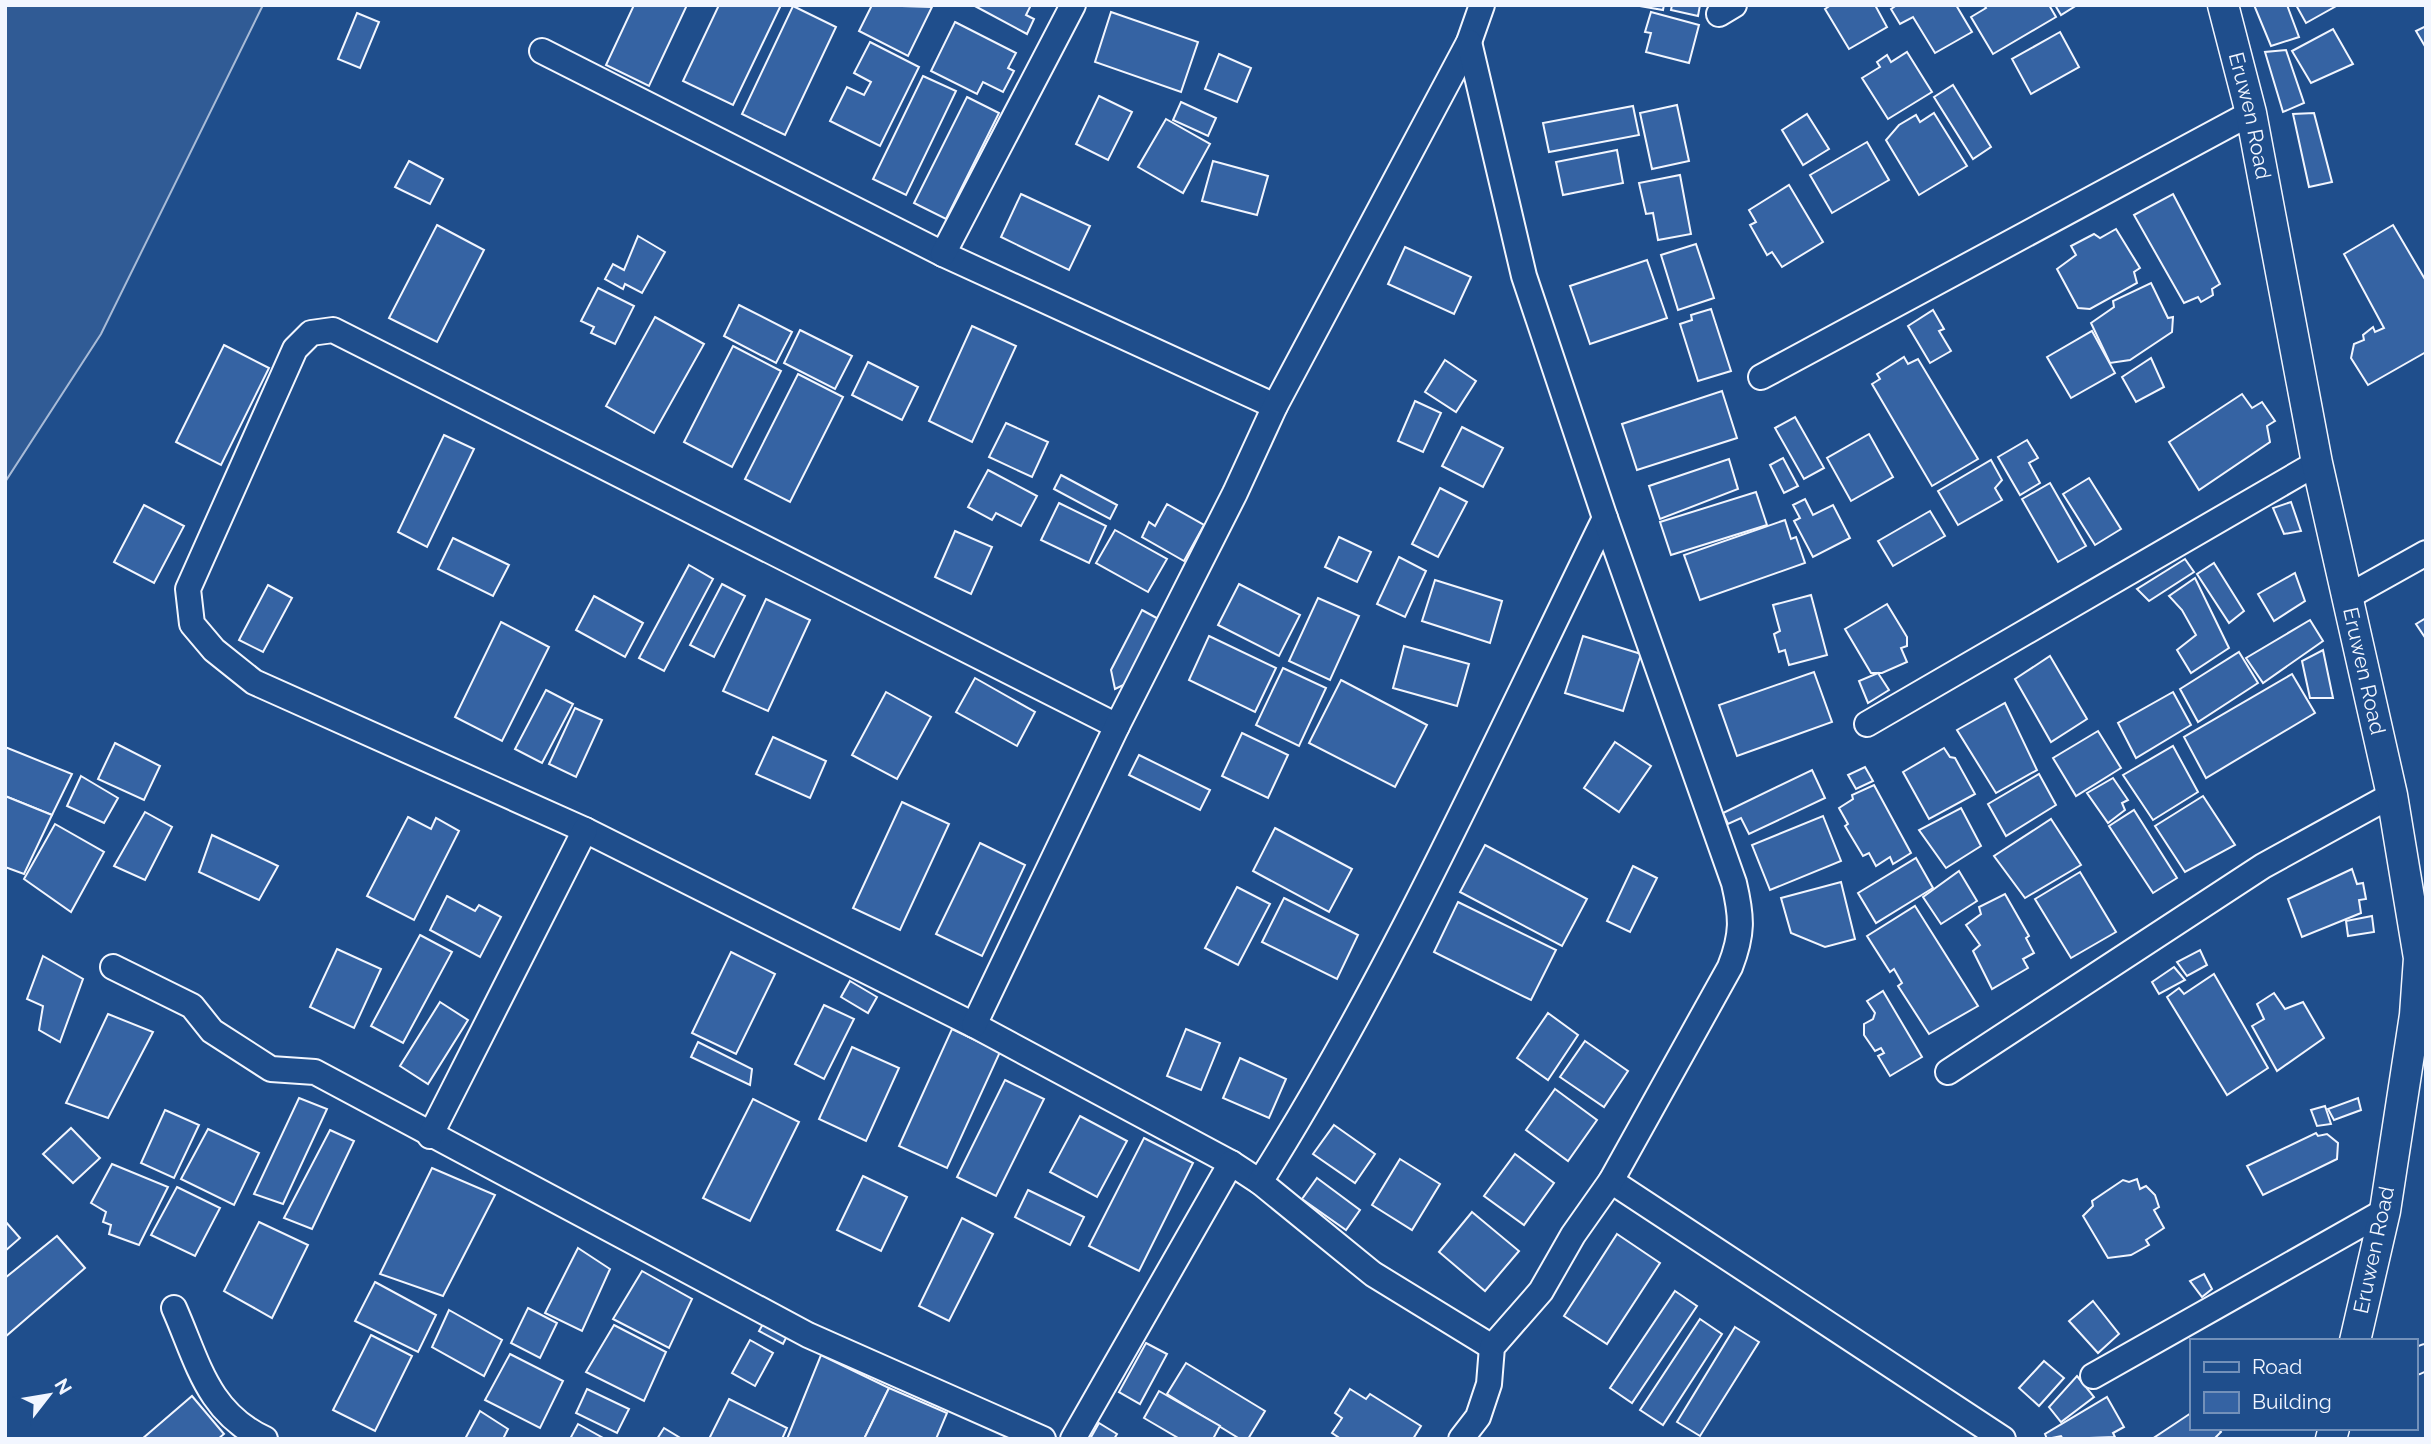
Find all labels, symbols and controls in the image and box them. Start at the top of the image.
street label: Eruwen Road [2224,49,2276,181]
street label: Eruwen Road [2338,605,2391,737]
street label: Eruwen Road [2348,1184,2399,1316]
legend [2190,1339,2417,1430]
text: Road [2252,1354,2302,1379]
north arrow [14,1360,84,1430]
text: N [50,1374,77,1398]
text: Building [2252,1389,2332,1414]

